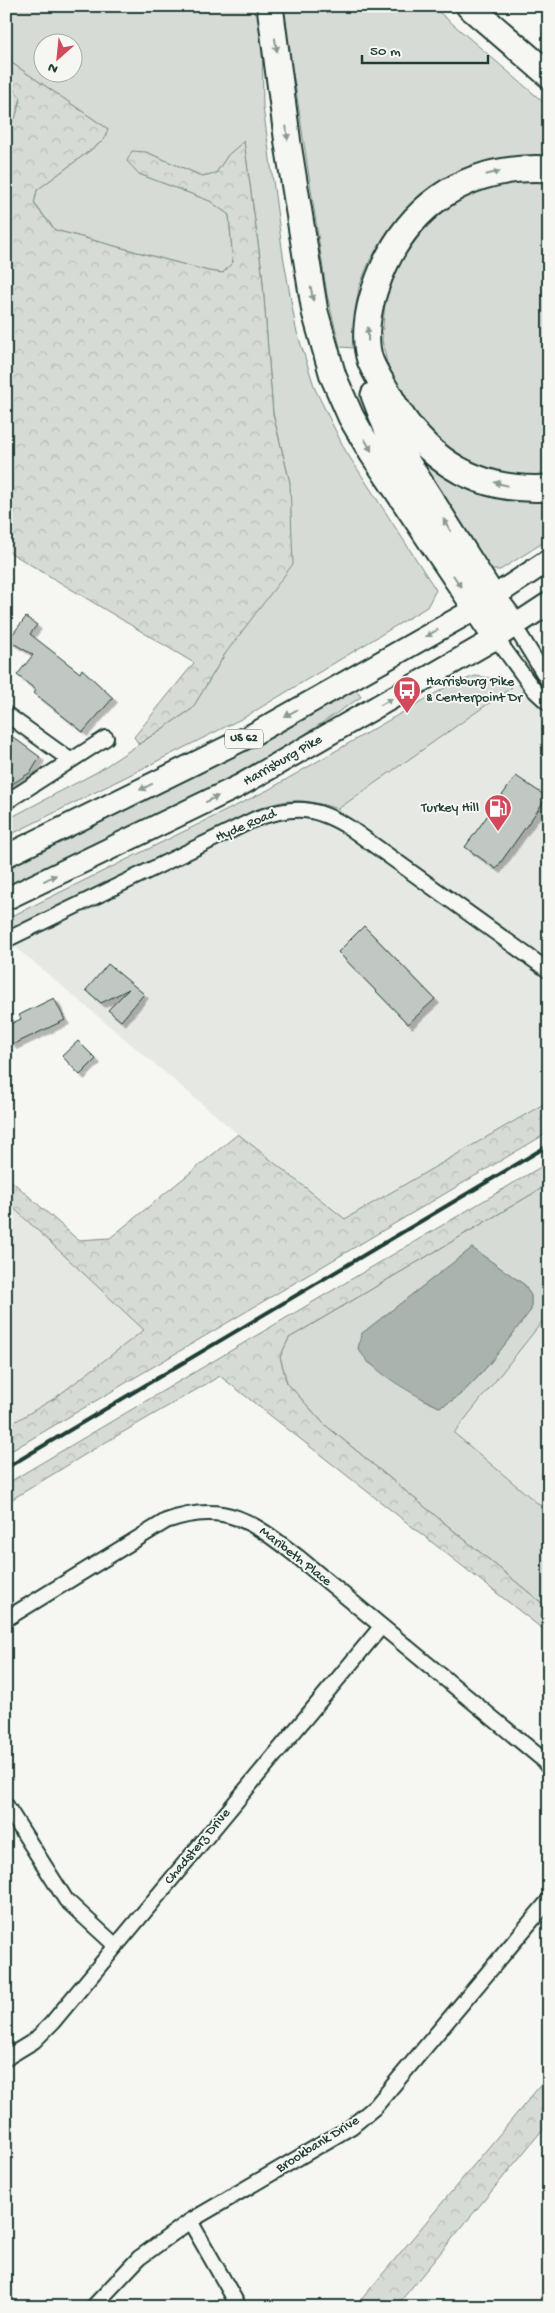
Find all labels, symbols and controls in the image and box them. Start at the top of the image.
north arrow [32,32,82,82]
scale bar [362,32,489,64]
one-way arrow [272,38,280,54]
text: 50 m [370,43,401,61]
text: N [45,58,61,77]
one-way arrow [283,125,291,141]
one-way arrow [485,169,500,177]
one-way arrow [309,286,317,302]
one-way arrow [364,326,372,342]
one-way arrow [363,438,372,452]
one-way arrow [493,480,508,488]
one-way arrow [443,519,452,532]
one-way arrow [452,574,461,588]
one-way arrow [425,629,440,637]
place label: Harrisburg Pike & Centerpoint Dr [426,674,523,707]
bus stop icon: Harrisburg Pike & Centerpoint Dr [392,675,422,714]
one-way arrow [378,698,393,706]
one-way arrow [284,709,298,717]
road number: US 62 [225,730,263,749]
street label: Harrisburg Pike [241,731,326,790]
one-way arrow [139,783,153,791]
fuel station icon: Turkey Hill [483,793,513,832]
one-way arrow [205,795,219,803]
place label: Turkey Hill [420,800,479,817]
street label: Hyde Road [213,805,281,846]
one-way arrow [43,873,57,881]
street label: Maribeth Place [255,1523,335,1591]
street label: Chadsterz Drive [161,1805,235,1889]
street label: Brookbank Drive [272,2112,363,2178]

